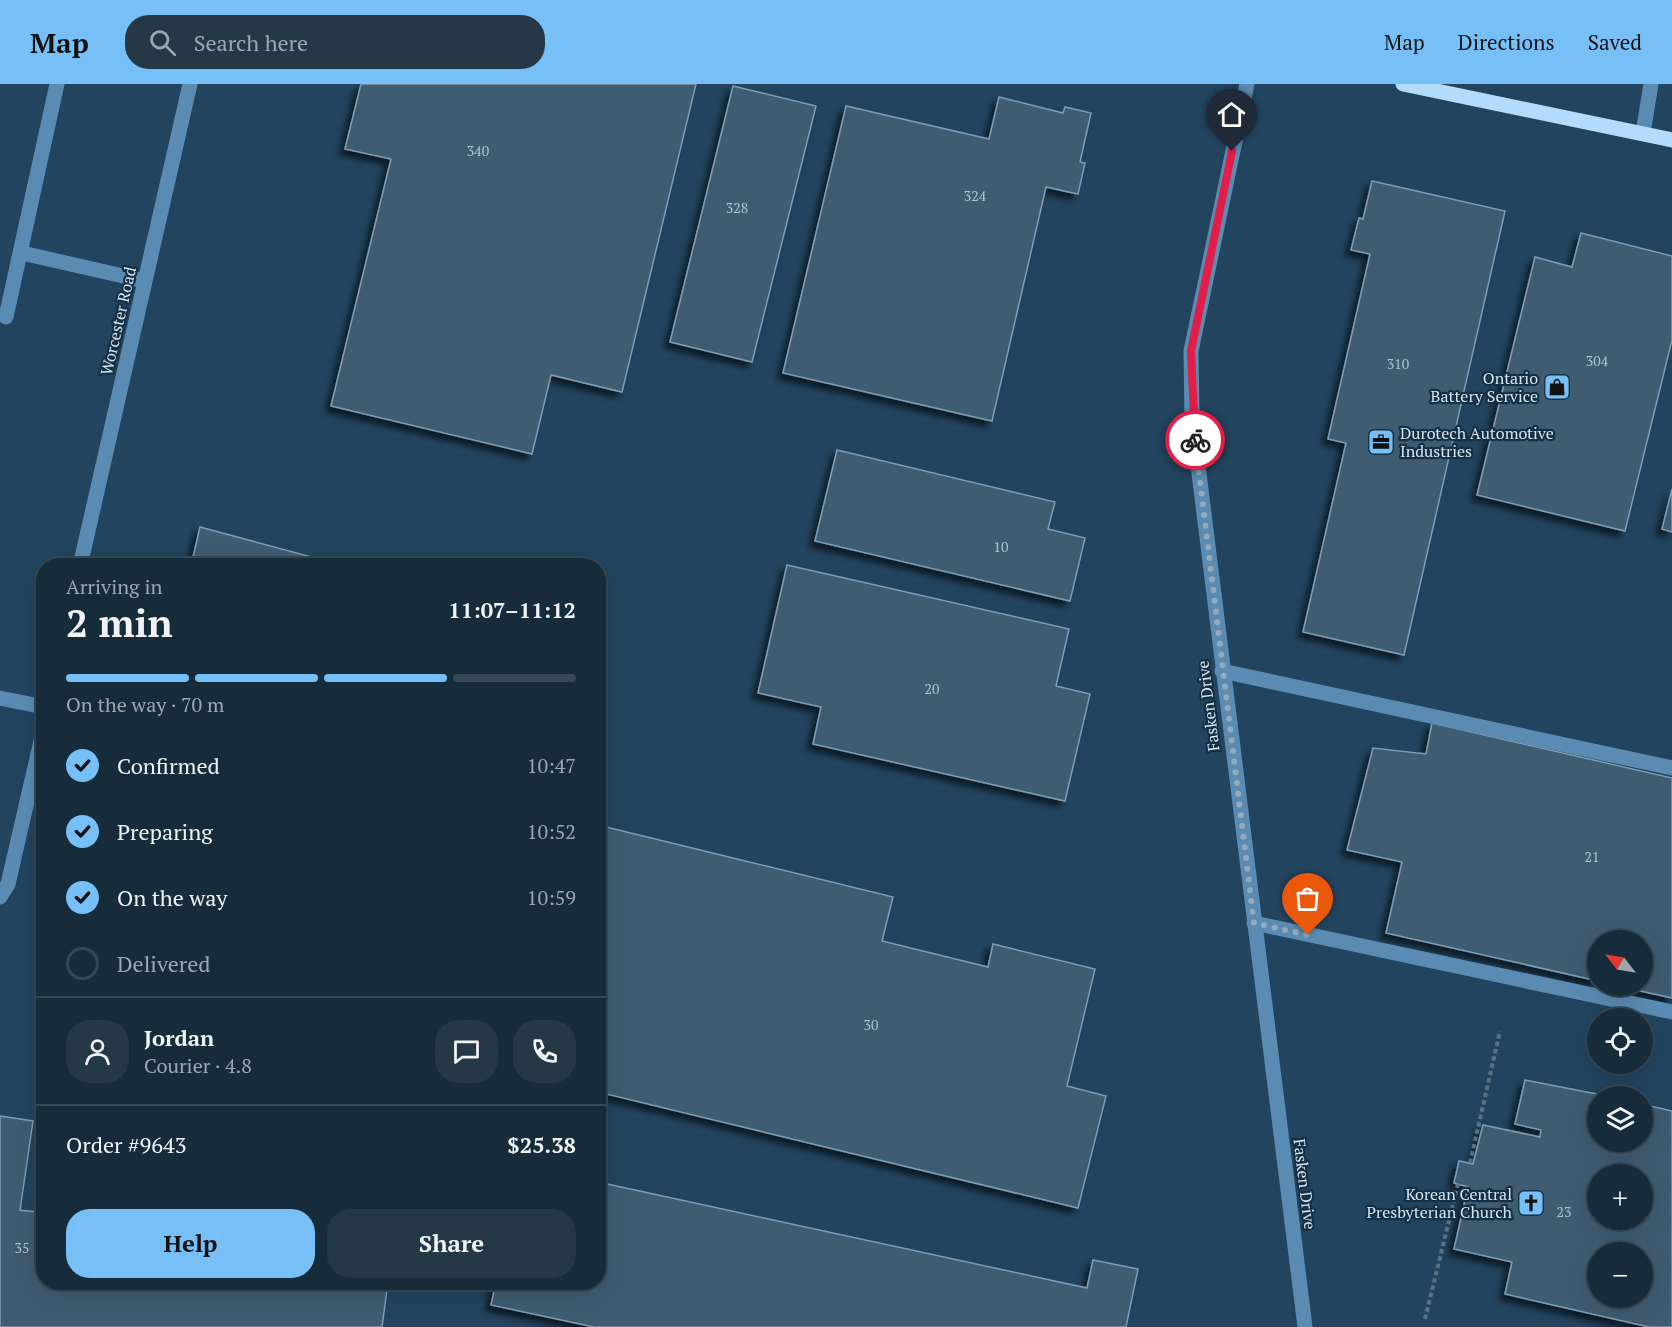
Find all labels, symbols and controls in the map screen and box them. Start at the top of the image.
search box [125,15,545,69]
text: Map [30,24,89,61]
icon: search [146,26,179,59]
text: Search here [194,28,308,57]
text: Map [1384,28,1425,56]
text: Directions [1458,28,1555,56]
text: Saved [1588,28,1642,56]
pin [1206,89,1257,151]
icon: home [1215,98,1248,131]
house number: 340 [467,141,489,160]
house number: 324 [964,186,987,205]
house number: 328 [726,198,748,217]
street label: Worcester Road [95,264,141,377]
house number: 304 [1586,351,1609,370]
house number: 310 [1387,354,1409,373]
place label: Ontario Battery Service [1431,367,1538,407]
shop icon: Ontario Battery Service [1542,372,1572,402]
courier [1165,410,1225,470]
place label: Durotech Automotive Industries [1400,422,1554,462]
icon: bike [1179,424,1212,457]
office icon: Durotech Automotive Industries [1366,427,1396,457]
house number: 10 [994,537,1008,556]
text: Arriving in [66,573,162,600]
text: 11:07–11:12 [448,595,576,624]
text: 2 min [66,596,173,648]
street label: Fasken Drive [1192,659,1224,753]
house number: 20 [925,679,939,698]
text: On the way · 70 m [66,691,224,718]
icon: check [66,749,99,782]
text: Confirmed [117,751,220,780]
text: 10:47 [527,752,576,779]
icon: check [66,815,99,848]
text: Preparing [117,817,213,846]
text: 10:52 [527,818,576,845]
house number: 21 [1585,847,1599,866]
pin [1282,873,1333,935]
icon: check [66,881,99,914]
icon: bag [1291,882,1324,915]
text: On the way [117,883,227,912]
text: 10:59 [527,884,576,911]
north arrow [1587,930,1653,996]
map controls [1587,930,1653,1308]
text: Delivered [117,949,210,978]
button: locate [1587,1008,1653,1074]
house number: 30 [864,1015,878,1034]
button: person [66,1020,129,1083]
button: chat [435,1020,498,1083]
button: phone [513,1020,576,1083]
text: Jordan [144,1023,214,1052]
text: Courier · 4.8 [144,1052,252,1079]
button: layers [1587,1086,1653,1152]
text: Order #9643 [66,1130,186,1159]
text: $25.38 [507,1130,576,1159]
street label: Fasken Drive [1289,1137,1321,1231]
button: + [1587,1164,1653,1230]
place label: Korean Central Presbyterian Church [1367,1183,1513,1223]
church icon: Korean Central Presbyterian Church [1516,1188,1546,1218]
house number: 23 [1557,1202,1571,1221]
button: Help [66,1209,315,1278]
button: Share [327,1209,576,1278]
house number: 35 [15,1238,29,1257]
button: − [1587,1242,1653,1308]

